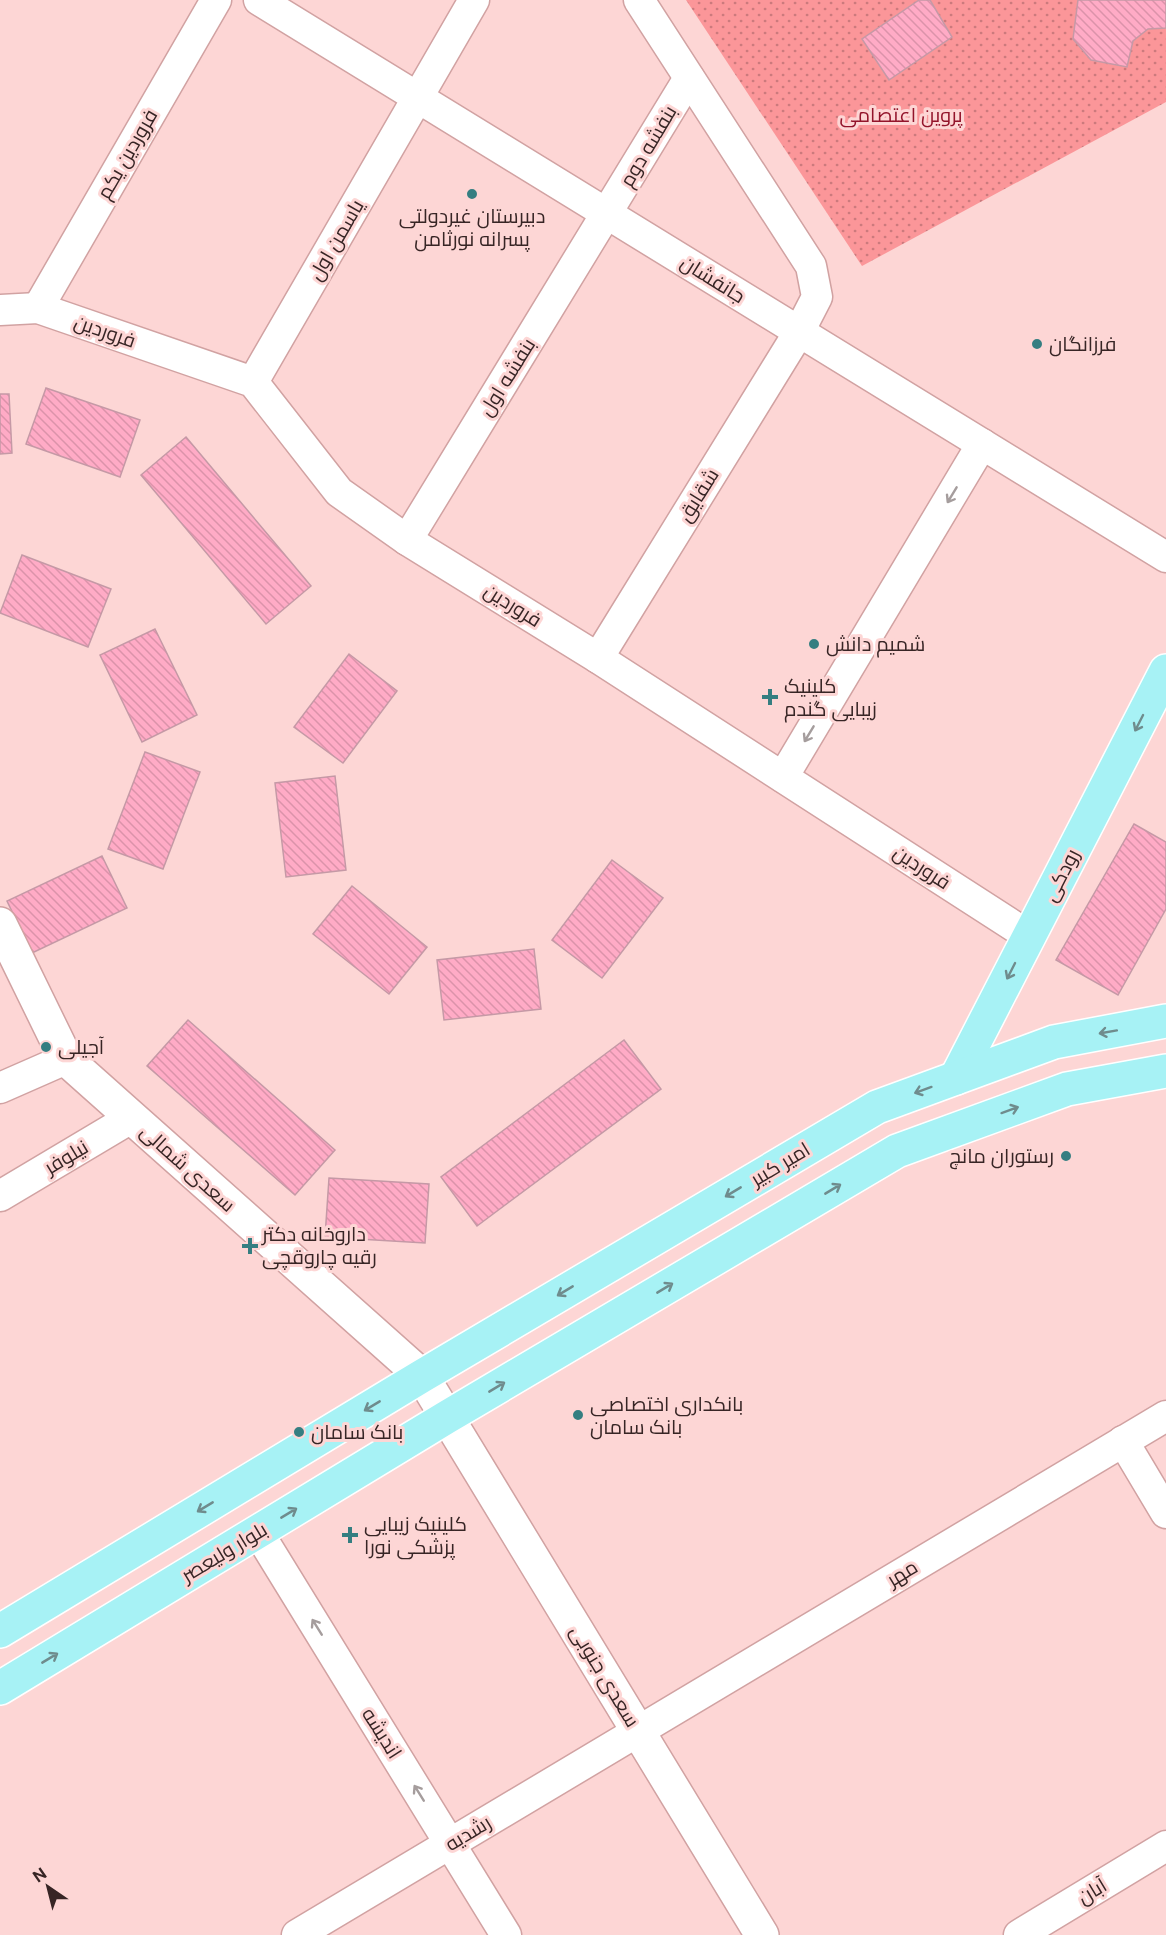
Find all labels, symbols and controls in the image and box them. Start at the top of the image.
street label: بنفشه دوم [614,101,683,192]
park label: پروین اعتصامى [840,103,963,128]
street label: فروردین یکم [92,105,164,204]
marker: دبیرستان غیردولتی پسرانه نورثامن [465,187,479,201]
street label: یاسمن اول [303,195,370,285]
place label: دبیرستان غیردولتی پسرانه نورثامن [399,204,545,252]
street label: جانفشان [676,250,750,309]
street label: فروردین [71,309,139,354]
place label: فرزانگان [1049,332,1117,357]
street label: بنفشه اول [474,334,541,421]
marker: فرزانگان [1030,337,1044,351]
street label: شقایق [672,464,725,527]
one-way arrow [946,485,957,503]
street label: فروردین [479,578,546,633]
place label: شمیم دانش [826,632,925,658]
marker: شمیم دانش [807,637,821,651]
place label: کلینیک زیبایی گندم [784,674,877,723]
marker: کلینیک زیبایی گندم [761,688,779,706]
one-way arrow [1133,714,1145,731]
one-way arrow [803,725,815,742]
street label: فروردین [888,840,955,895]
street label: رودکى [1038,845,1085,906]
one-way arrow [1005,962,1017,979]
one-way arrow [1099,1027,1119,1038]
place label: آجیلی [58,1035,105,1060]
marker: آجیلی [39,1040,53,1054]
one-way arrow [914,1086,933,1097]
one-way arrow [1001,1103,1019,1114]
street label: سعدى شمالى [135,1119,240,1218]
street label: نیلوفر [39,1135,92,1180]
street label: امیر کبیر [745,1137,814,1192]
place label: رستوران مانچ [949,1144,1054,1170]
marker: رستوران مانچ [1059,1149,1073,1163]
one-way arrow [824,1182,841,1194]
one-way arrow [725,1186,742,1198]
place label: داروخانه دکتر رقیه چاروقچی [261,1222,377,1270]
marker: داروخانه دکتر رقیه چاروقچی [243,1239,257,1253]
one-way arrow [656,1282,673,1294]
one-way arrow [557,1285,574,1297]
one-way arrow [488,1381,505,1393]
place label: بانکداری اختصاصی بانک سامان [590,1392,743,1440]
one-way arrow [364,1400,381,1412]
marker: بانکداری اختصاصی بانک سامان [571,1408,585,1422]
place label: بانک سامان [311,1420,403,1445]
marker: بانک سامان [292,1425,306,1439]
one-way arrow [197,1501,214,1513]
one-way arrow [280,1507,297,1519]
place label: کلینیک زیبایی پزشکی نورا [364,1512,467,1560]
street label: بلوار ولیعصر [176,1517,271,1588]
marker: کلینیک زیبایی پزشکی نورا [341,1526,359,1544]
street label: مهر [881,1554,922,1593]
one-way arrow [311,1619,323,1636]
street label: سعدى جنوبی [564,1621,645,1732]
one-way arrow [41,1651,58,1663]
street label: اندیشه [357,1703,407,1763]
one-way arrow [413,1785,425,1802]
street label: رشدیه [441,1810,495,1856]
north arrow [18,1857,78,1917]
text: N [29,1864,50,1886]
street label: آبان [1073,1873,1112,1910]

